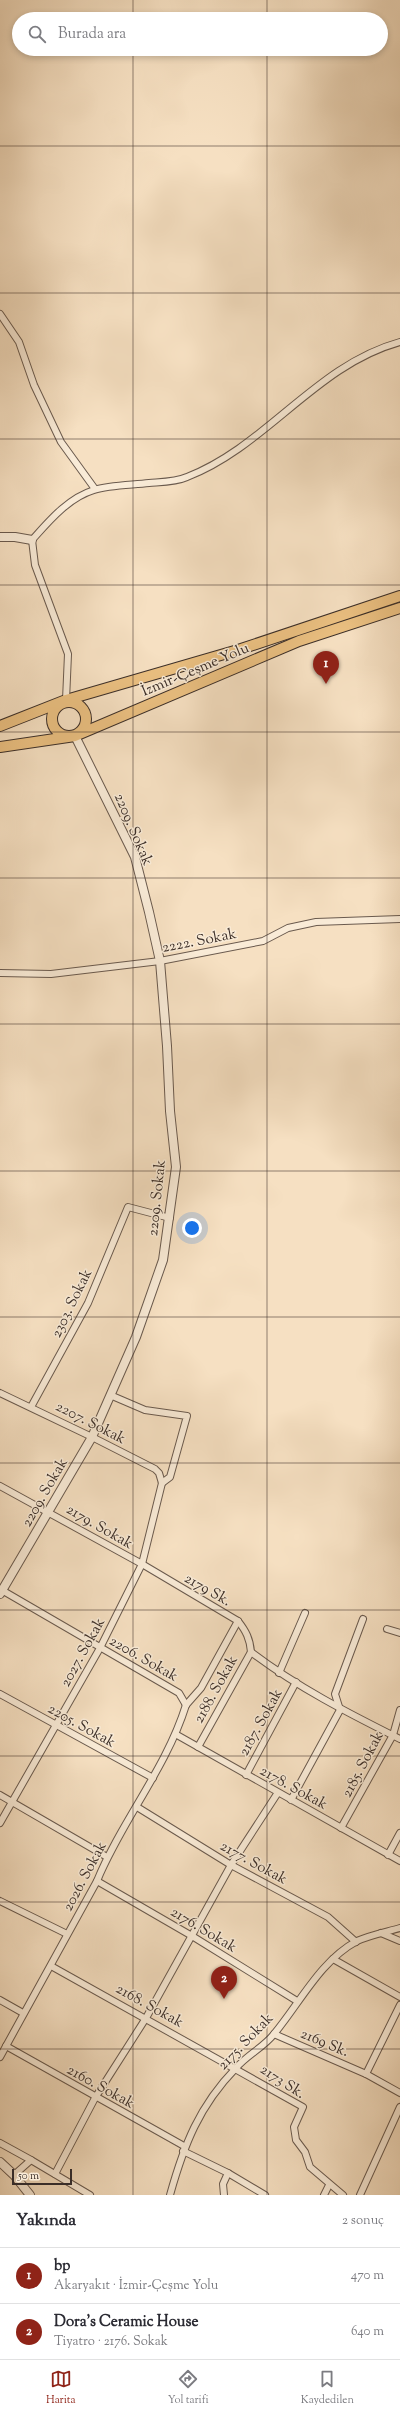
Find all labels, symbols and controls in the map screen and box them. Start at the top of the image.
search box [12,12,388,56]
icon: search [26,23,48,45]
text: Burada ara [58,24,126,45]
street label: İzmir-Çeşme Yolu [138,637,253,702]
pin: 1 [313,651,339,684]
street label: 2209. Sokak [108,790,157,869]
street label: 2222. Sokak [160,924,238,959]
street label: 2209. Sokak [143,1159,172,1237]
your location [182,1218,202,1238]
street label: 2303. Sokak [47,1266,98,1342]
street label: 2207. Sokak [52,1397,129,1450]
street label: 2209. Sokak [17,1454,74,1531]
street label: 2179. Sokak [62,1500,137,1555]
street label: 2179 Sk. [180,1568,235,1612]
street label: 2027. Sokak [56,1614,111,1691]
street label: 2206. Sokak [105,1631,182,1688]
street label: 2188. Sokak [189,1652,244,1727]
street label: 2187. Sokak [234,1685,288,1760]
street label: 2205. Sokak [44,1699,119,1754]
street label: 2185. Sokak [337,1728,390,1801]
street label: 2178. Sokak [256,1761,331,1816]
street label: 2177. Sokak [216,1836,291,1890]
street label: 2026. Sokak [58,1838,113,1915]
street label: 2176. Sokak [166,1902,240,1958]
pin: 2 [211,1966,237,1999]
street label: 2168. Sokak [112,1979,187,2033]
street label: 2175. Sokak [213,2009,279,2075]
street label: 2169 Sk. [297,2024,352,2063]
street label: 2160. Sokak [63,2060,138,2115]
street label: 2173 Sk. [256,2060,309,2105]
scale bar [12,2167,72,2186]
text: 50 m [18,2168,39,2184]
text: Yakında [16,2209,76,2233]
text: 2 sonuç [342,2212,384,2230]
text: bp [54,2256,70,2277]
text: 1 [27,2267,31,2285]
text: 470 m [351,2267,384,2285]
text: Akaryakıt · İzmir-Çeşme Yolu [54,2277,218,2295]
text: Dora's Ceramic House [54,2312,198,2333]
text: 2 [26,2323,32,2341]
text: 640 m [351,2323,384,2341]
text: Tiyatro · 2176. Sokak [54,2333,168,2351]
tab: Harita [46,2368,76,2408]
tab: Yol tarifi [168,2368,209,2408]
tab: Kaydedilen [301,2368,354,2408]

